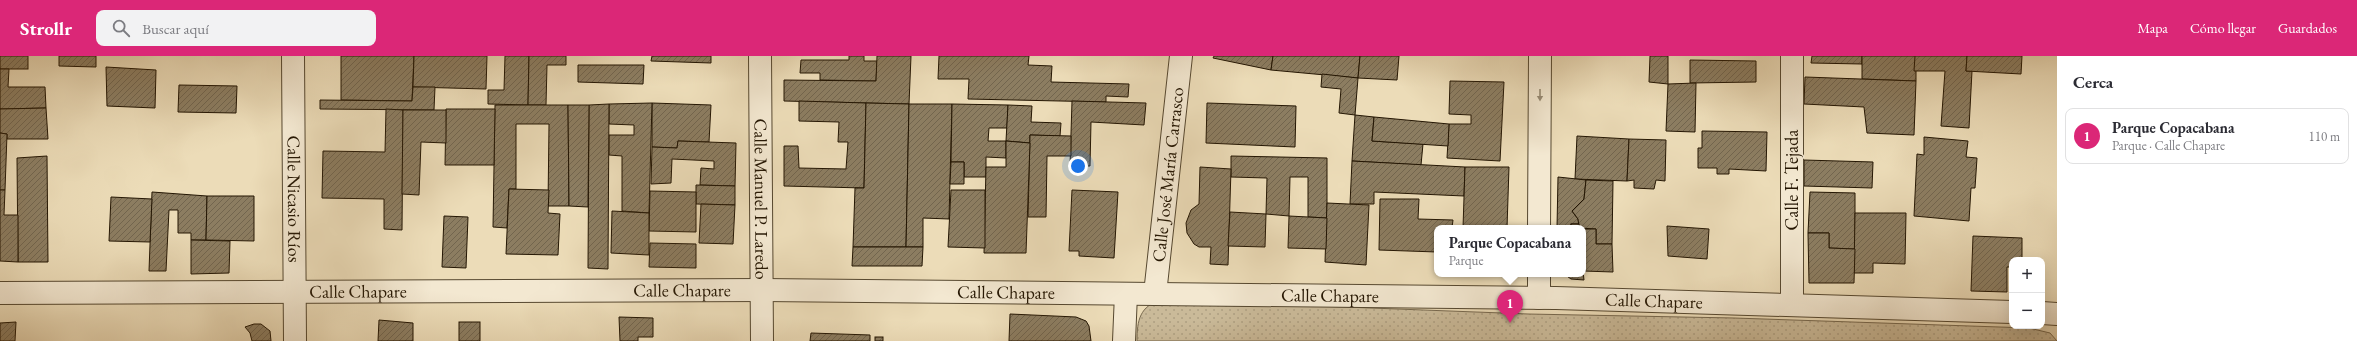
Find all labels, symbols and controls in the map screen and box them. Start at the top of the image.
search box [96,10,376,46]
text: Strollr [20,16,72,41]
icon: search [110,17,132,39]
text: Buscar aquí [142,19,209,38]
text: Mapa [2137,19,2168,37]
text: Cómo llegar [2190,19,2256,37]
text: Guardados [2278,19,2337,37]
text: Cerca [2073,71,2113,93]
street label: Calle José María Carrasco [1147,86,1189,263]
one-way arrow [1537,89,1543,102]
street label: Calle Manuel P. Laredo [749,118,774,280]
text: Parque Copacabana [2112,118,2235,137]
text: 1 [2084,128,2090,145]
text: 110 m [2309,128,2340,145]
street label: Calle F. Tejada [1780,129,1803,230]
street label: Calle Nicasio Ríos [283,135,306,263]
text: Parque · Calle Chapare [2112,137,2225,154]
your location [1068,156,1088,176]
popup [1434,225,1586,277]
text: Parque Copacabana [1449,233,1571,252]
text: Parque [1449,252,1483,269]
map controls [2009,257,2045,329]
button: + [2009,257,2045,293]
street label: Calle Chapare [633,278,731,302]
street label: Calle Chapare [309,279,407,303]
street label: Calle Chapare [957,280,1055,304]
street label: Calle Chapare [1281,283,1379,307]
street label: Calle Chapare [1605,288,1703,314]
pin: 1 [1497,290,1523,323]
button: − [2009,293,2045,329]

